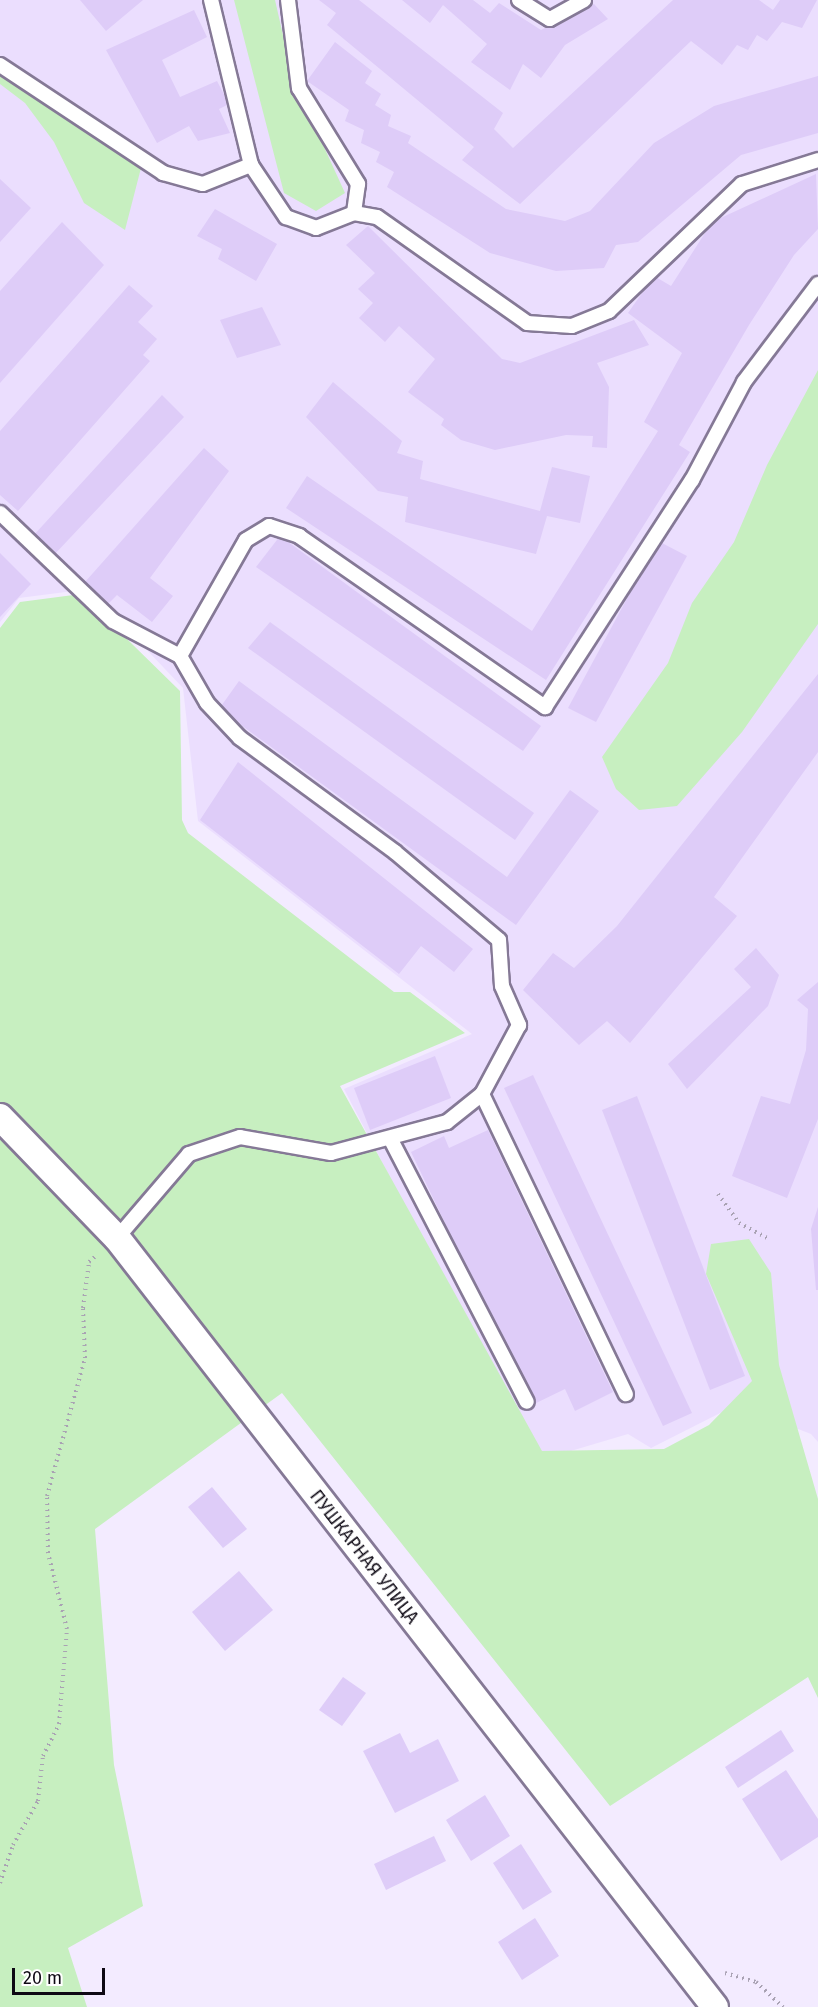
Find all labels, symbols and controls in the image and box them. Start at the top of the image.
street label: ПУШКАРНАЯ УЛИЦА [305,1486,423,1628]
scale bar [15,1956,108,1994]
text: 20 m [23,1967,62,1989]

